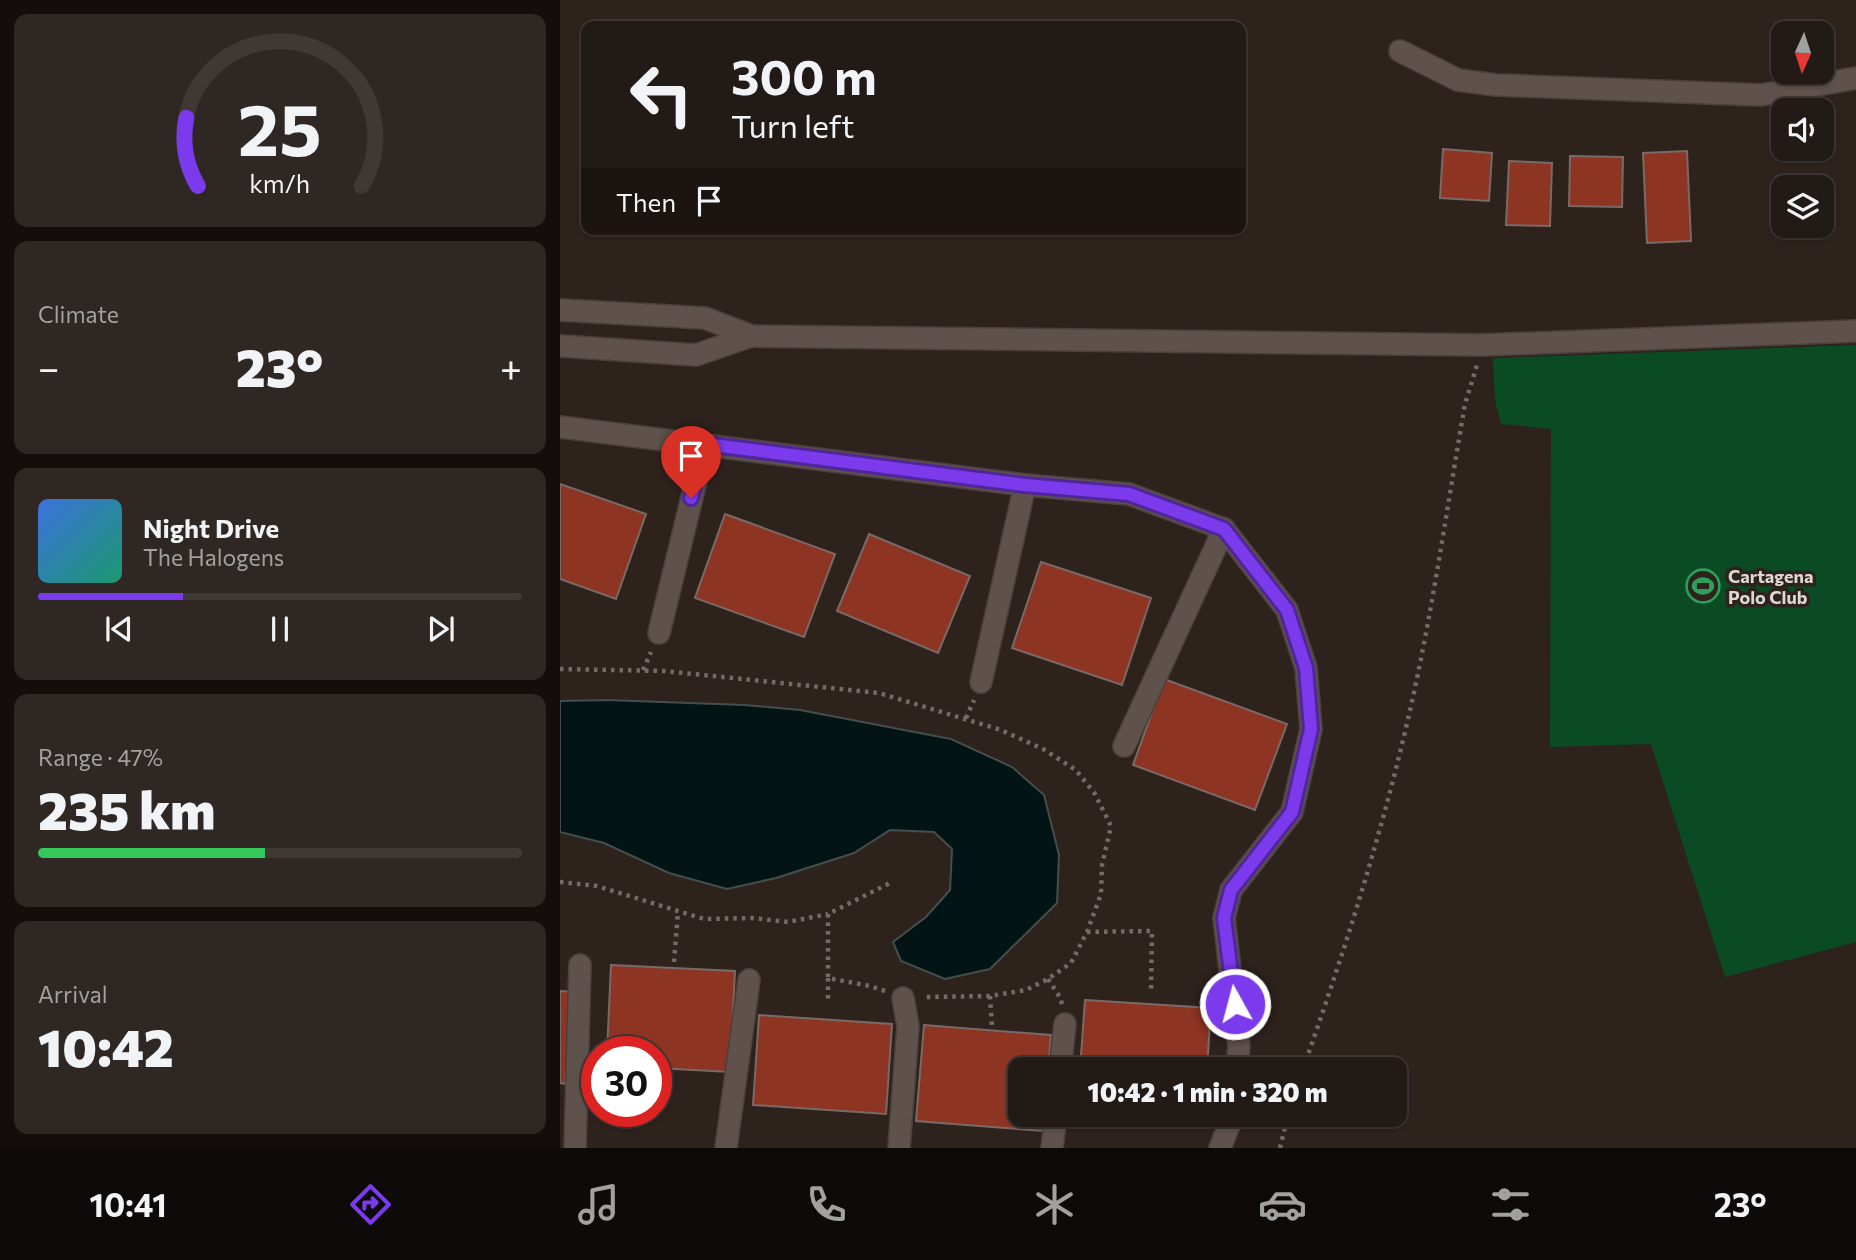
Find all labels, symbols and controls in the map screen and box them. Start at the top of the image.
north arrow [1771,21,1834,84]
map controls [1771,21,1834,238]
text: 300 m [731,45,877,105]
icon: left [616,49,707,140]
text: 25 [238,83,322,172]
button: sound [1771,98,1834,161]
text: Turn left [731,105,855,145]
text: km/h [250,168,310,198]
button: layers [1771,175,1834,238]
icon: arrive [690,182,728,220]
text: Then [616,186,676,217]
text: Climate [38,300,119,328]
text: 23° [236,334,323,398]
text: − [38,343,60,390]
text: + [500,343,522,390]
pin [661,426,721,498]
icon: arrive [672,437,710,475]
text: Night Drive [143,512,279,543]
text: The Halogens [143,543,284,571]
place label: Cartagena Polo Club [1728,565,1813,608]
sports icon: Cartagena Polo Club [1684,567,1722,605]
icon: previous [100,610,138,648]
icon: pause [261,610,299,648]
icon: next [422,610,460,648]
text: Range · 47% [38,743,163,771]
text: 235 km [38,777,215,841]
position arrow [1198,967,1272,1041]
text: Arrival [38,980,108,1008]
text: 10:42 [38,1014,174,1078]
speed limit sign: 30 [581,1036,672,1127]
text: 10:42 · 1 min · 320 m [1088,1076,1327,1107]
icon: directions [346,1180,395,1229]
icon: music [574,1180,623,1229]
icon: phone [802,1180,851,1229]
icon: climate [1030,1180,1079,1229]
icon: car [1258,1180,1307,1229]
icon: filters [1486,1180,1535,1229]
text: 10:41 [89,1184,167,1224]
text: 23° [1714,1184,1766,1224]

